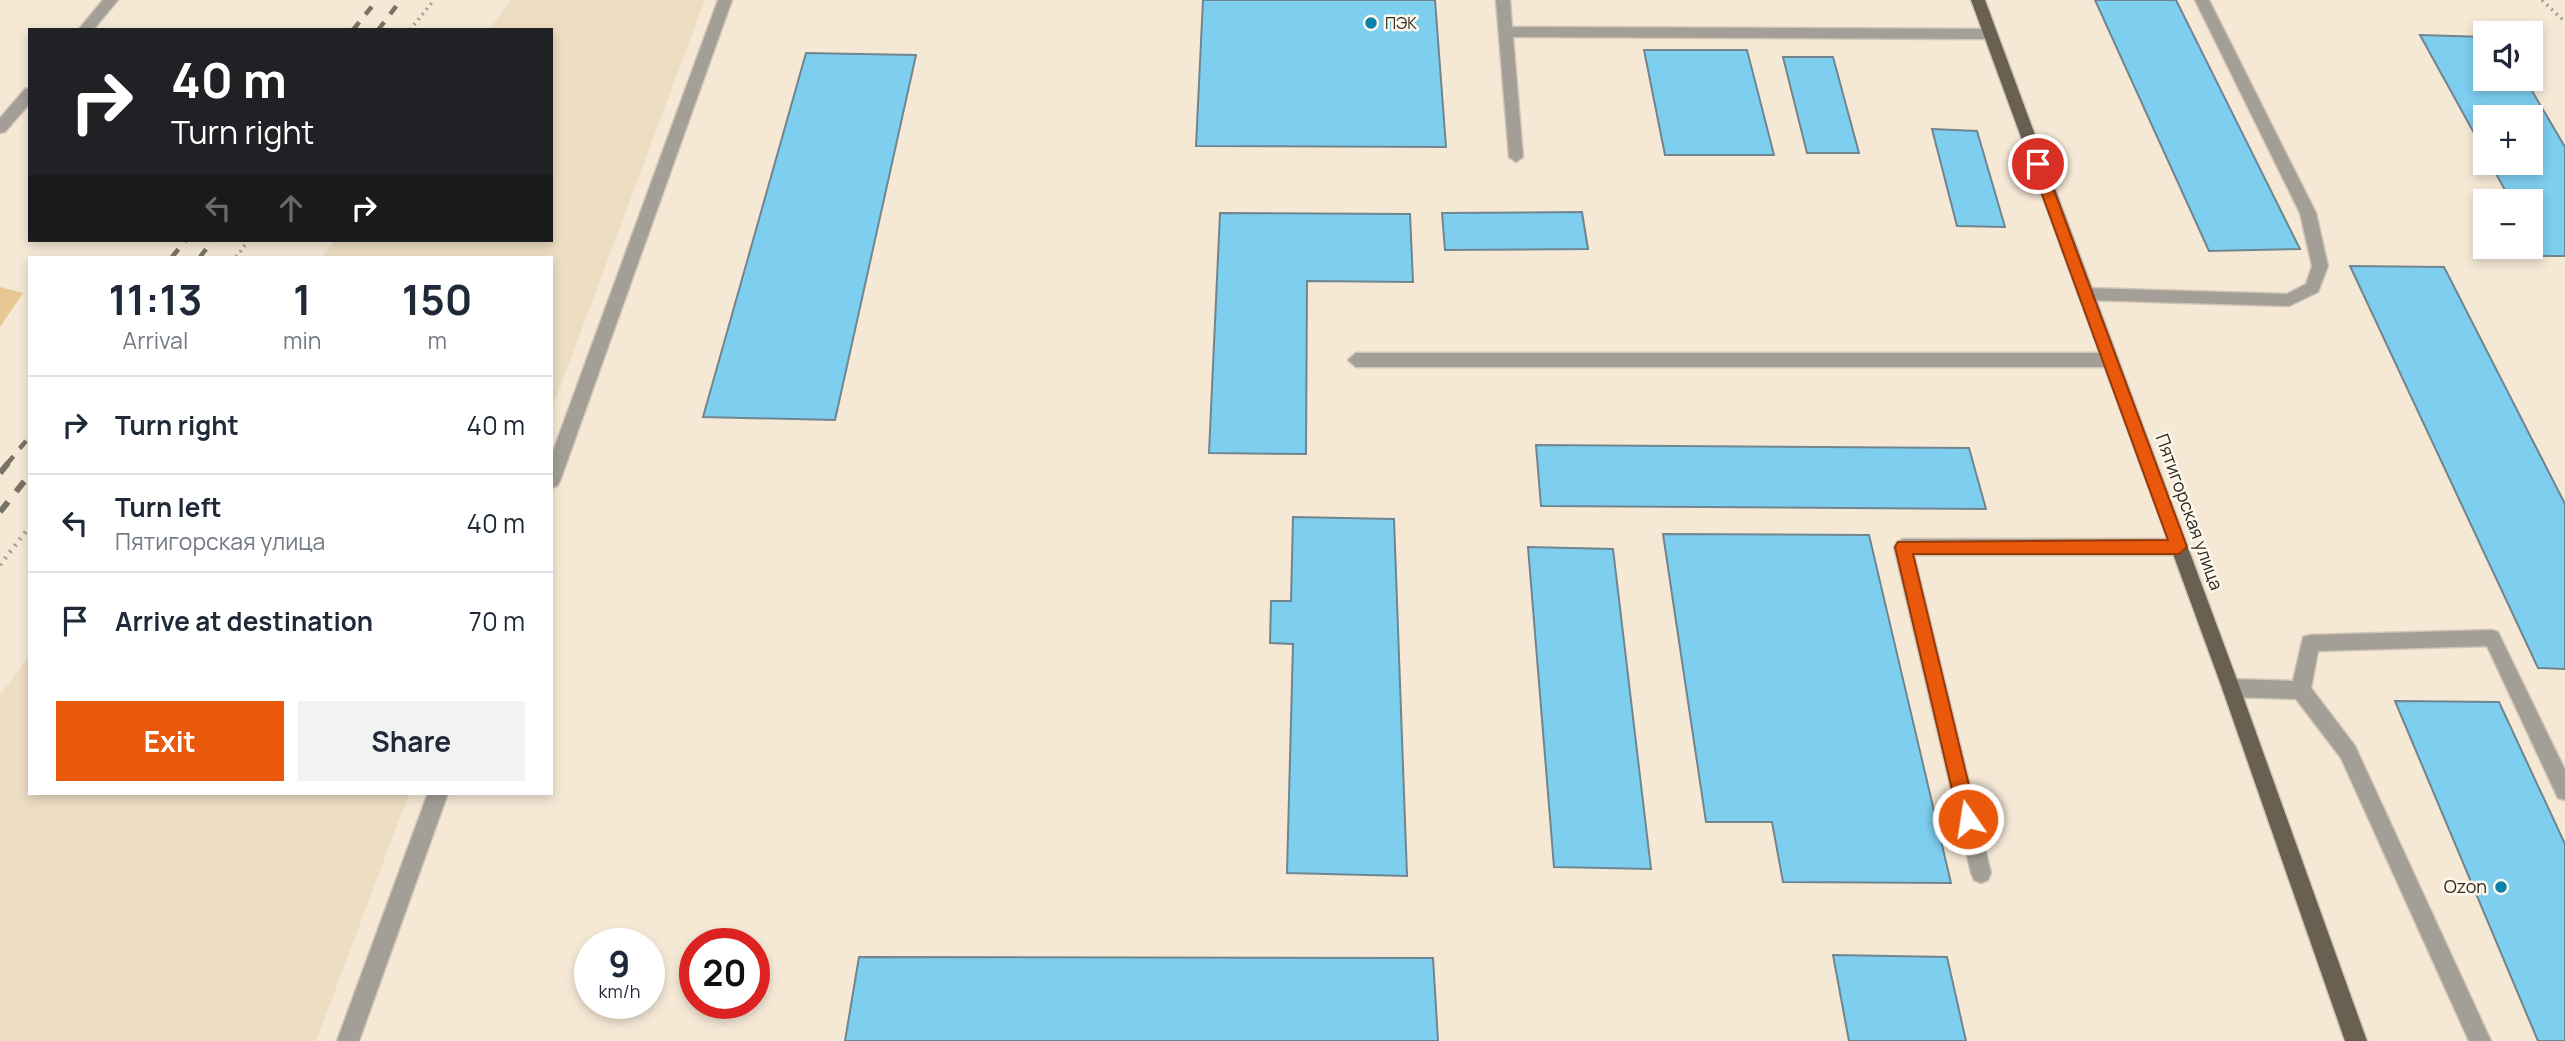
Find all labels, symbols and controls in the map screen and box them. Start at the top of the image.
place label: ПЭК [1385,12,1417,34]
marker: ПЭК [1363,15,1379,31]
map controls [2473,21,2543,259]
button: sound [2473,21,2543,91]
text: 40 m [171,46,287,113]
icon: right [56,56,147,147]
button: + [2473,105,2543,175]
text: Turn right [171,110,314,154]
pin [2008,134,2068,194]
icon: arrive [2019,145,2057,183]
icon: left [199,189,237,227]
icon: ahead [272,189,310,227]
icon: right [345,189,383,227]
button: − [2473,189,2543,259]
text: 11:13 [108,270,202,328]
text: 1 [293,270,311,328]
text: 150 [402,270,473,328]
text: Arrival [123,324,188,356]
text: min [283,324,321,356]
text: m [427,324,447,356]
icon: right [56,406,94,444]
text: Turn right [115,407,239,443]
text: 40 m [467,407,525,443]
street label: Пятигорская улица [2151,430,2229,593]
text: Turn left [115,489,222,525]
icon: left [56,504,94,542]
text: 40 m [467,505,525,541]
text: Пятигорская улица [115,525,325,557]
icon: arrive [56,602,94,640]
text: Arrive at destination [115,603,373,639]
text: 70 m [469,603,525,639]
button: Exit [56,701,284,781]
button: Share [298,701,525,781]
position arrow [1931,782,2005,856]
place label: Ozon [2444,874,2487,898]
marker: Ozon [2493,879,2509,895]
speed limit sign: 20 [679,928,770,1019]
text: 9 [609,940,630,988]
text: km/h [599,979,640,1003]

